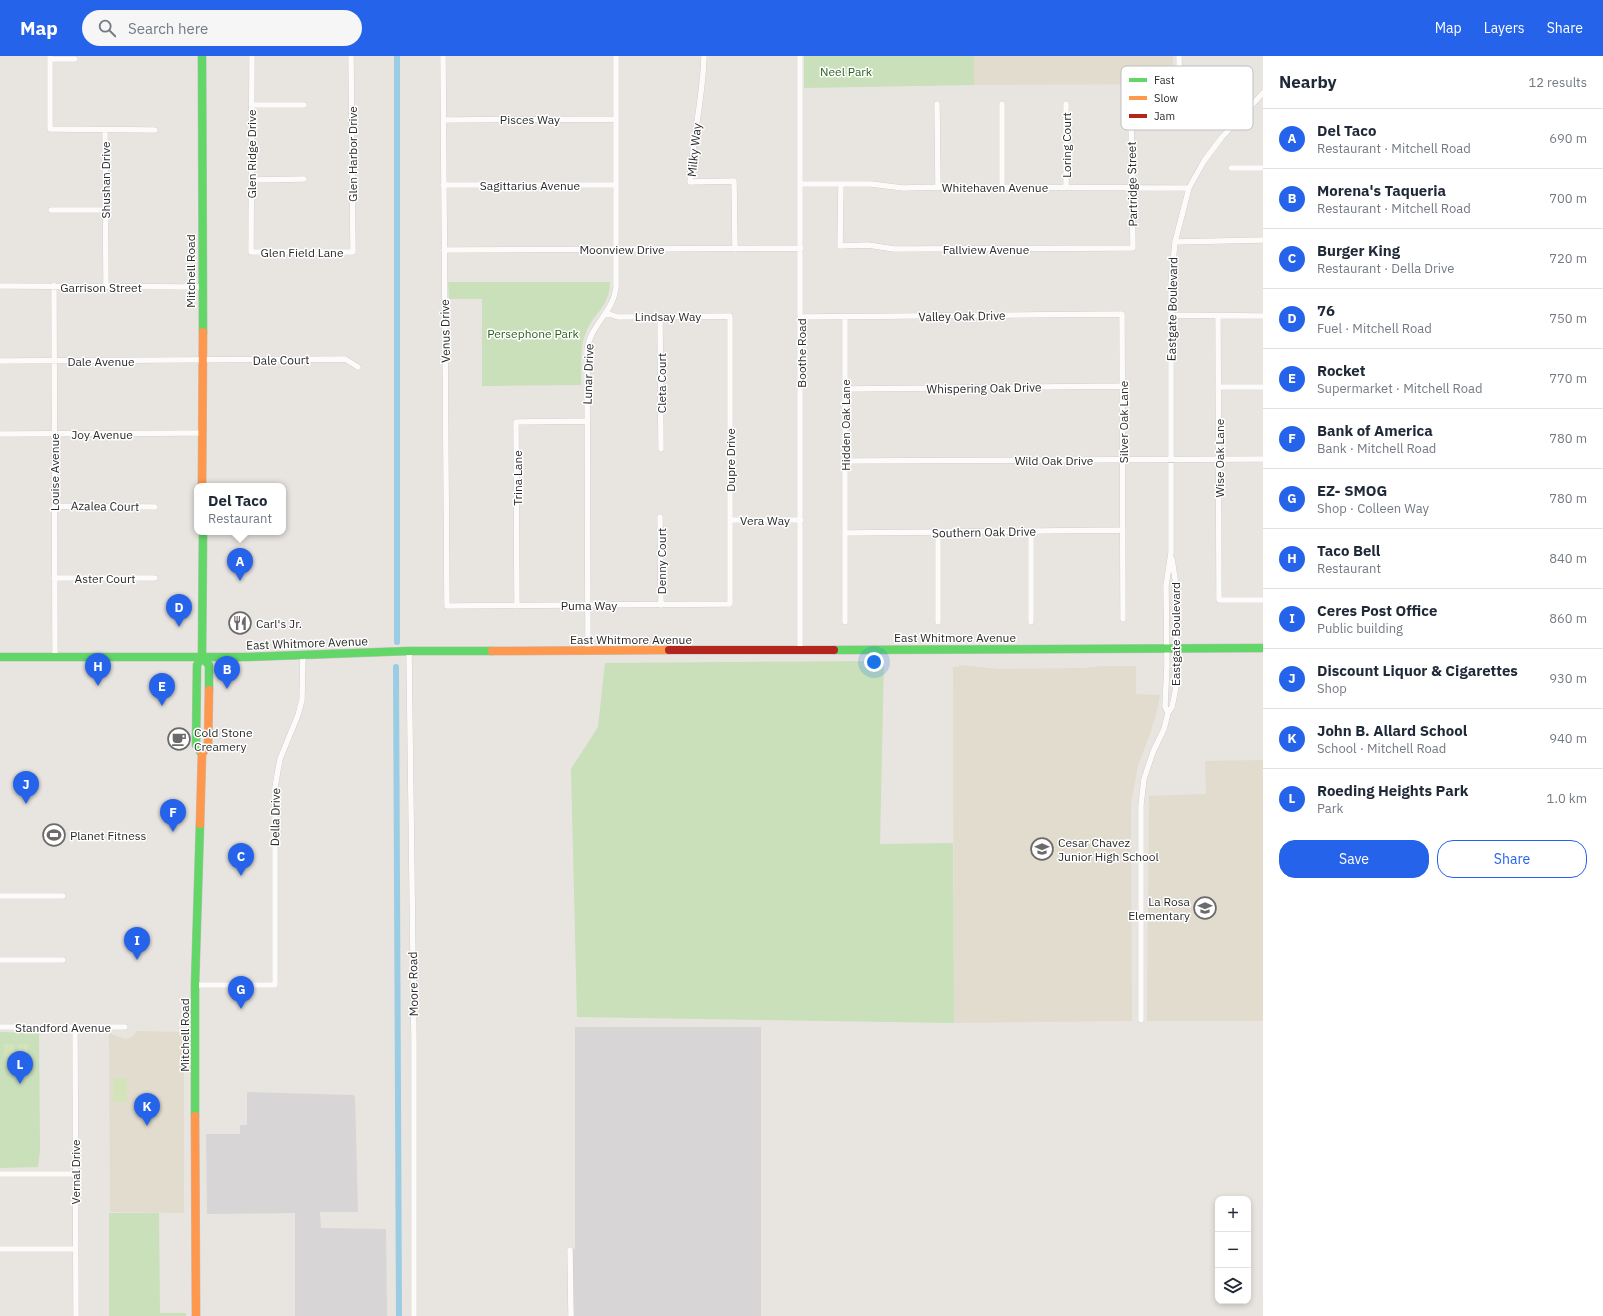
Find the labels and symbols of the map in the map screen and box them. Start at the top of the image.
park label: Neel Park [820,64,873,79]
legend [1121,66,1253,130]
text: Fast [1154,73,1175,87]
text: Slow [1154,91,1178,105]
street label: Glen Harbor Drive [345,106,360,202]
street label: Glen Ridge Drive [244,109,259,199]
text: Jam [1154,109,1175,123]
street label: Pisces Way [500,112,560,127]
street label: Loring Court [1059,112,1074,178]
street label: Milky Way [684,122,704,178]
street label: Shushan Drive [98,141,113,219]
street label: Partridge Street [1124,141,1140,227]
street label: Sagittarius Avenue [480,178,581,193]
street label: Whitehaven Avenue [942,180,1049,195]
street label: Mitchell Road [183,234,198,308]
street label: Moonview Drive [579,242,665,257]
street label: Fallview Avenue [943,242,1030,257]
street label: Glen Field Lane [260,245,344,260]
street label: Eastgate Boulevard [1164,257,1180,361]
street label: Garrison Street [60,280,142,295]
street label: Venus Drive [437,299,453,363]
street label: Valley Oak Drive [918,308,1006,324]
street label: Lindsay Way [635,309,701,324]
street label: Boothe Road [794,318,809,388]
park label: Persephone Park [487,326,579,341]
street label: Lunar Drive [579,343,597,405]
street label: Dale Court [252,352,310,368]
street label: Cleta Court [654,353,669,413]
street label: Dale Avenue [67,354,135,369]
street label: Hidden Oak Lane [838,379,853,471]
street label: Whispering Oak Drive [926,379,1042,397]
street label: Silver Oak Lane [1116,380,1131,463]
street label: Wise Oak Lane [1212,418,1227,497]
street label: Joy Avenue [71,427,133,442]
street label: Dupre Drive [723,428,738,492]
street label: Louise Avenue [47,433,62,511]
street label: Trina Lane [510,450,525,506]
street label: Wild Oak Drive [1015,453,1094,468]
street label: Azalea Court [71,498,139,514]
street label: Vera Way [740,513,790,528]
street label: Southern Oak Drive [932,524,1037,540]
street label: Denny Court [654,528,669,594]
pin: A [227,548,253,581]
street label: Aster Court [74,571,136,586]
street label: Eastgate Boulevard [1168,582,1183,686]
pin: D [166,594,192,627]
street label: Puma Way [561,598,617,613]
restaurant icon: Carl's Jr. [227,610,253,636]
place label: Carl's Jr. [256,616,302,631]
street label: East Whitmore Avenue [894,630,1016,645]
street label: East Whitmore Avenue [570,632,692,647]
street label: East Whitmore Avenue [246,633,369,653]
your location [864,652,884,672]
pin: H [85,653,111,686]
pin: B [214,656,240,689]
pin: E [149,673,175,706]
place label: Cold Stone Creamery [194,725,253,754]
cafe icon: Cold Stone Creamery [166,726,192,752]
pin: J [13,771,39,804]
street label: Della Drive [267,787,283,846]
pin: F [160,799,186,832]
sports icon: Planet Fitness [41,822,67,848]
place label: Planet Fitness [70,828,146,843]
place label: Cesar Chavez Junior High School [1058,835,1159,864]
school or university icon: Cesar Chavez Junior High School [1029,836,1055,862]
pin: C [228,843,254,876]
place label: La Rosa Elementary [1128,894,1191,923]
school or university icon: La Rosa Elementary [1192,895,1218,921]
pin: I [124,927,150,960]
street label: Moore Road [405,952,421,1016]
pin: G [228,976,254,1009]
street label: Mitchell Road [177,998,192,1072]
street label: Standford Avenue [15,1020,111,1035]
pin: L [7,1051,33,1084]
pin: K [134,1093,160,1126]
street label: Vernal Drive [68,1139,83,1205]

